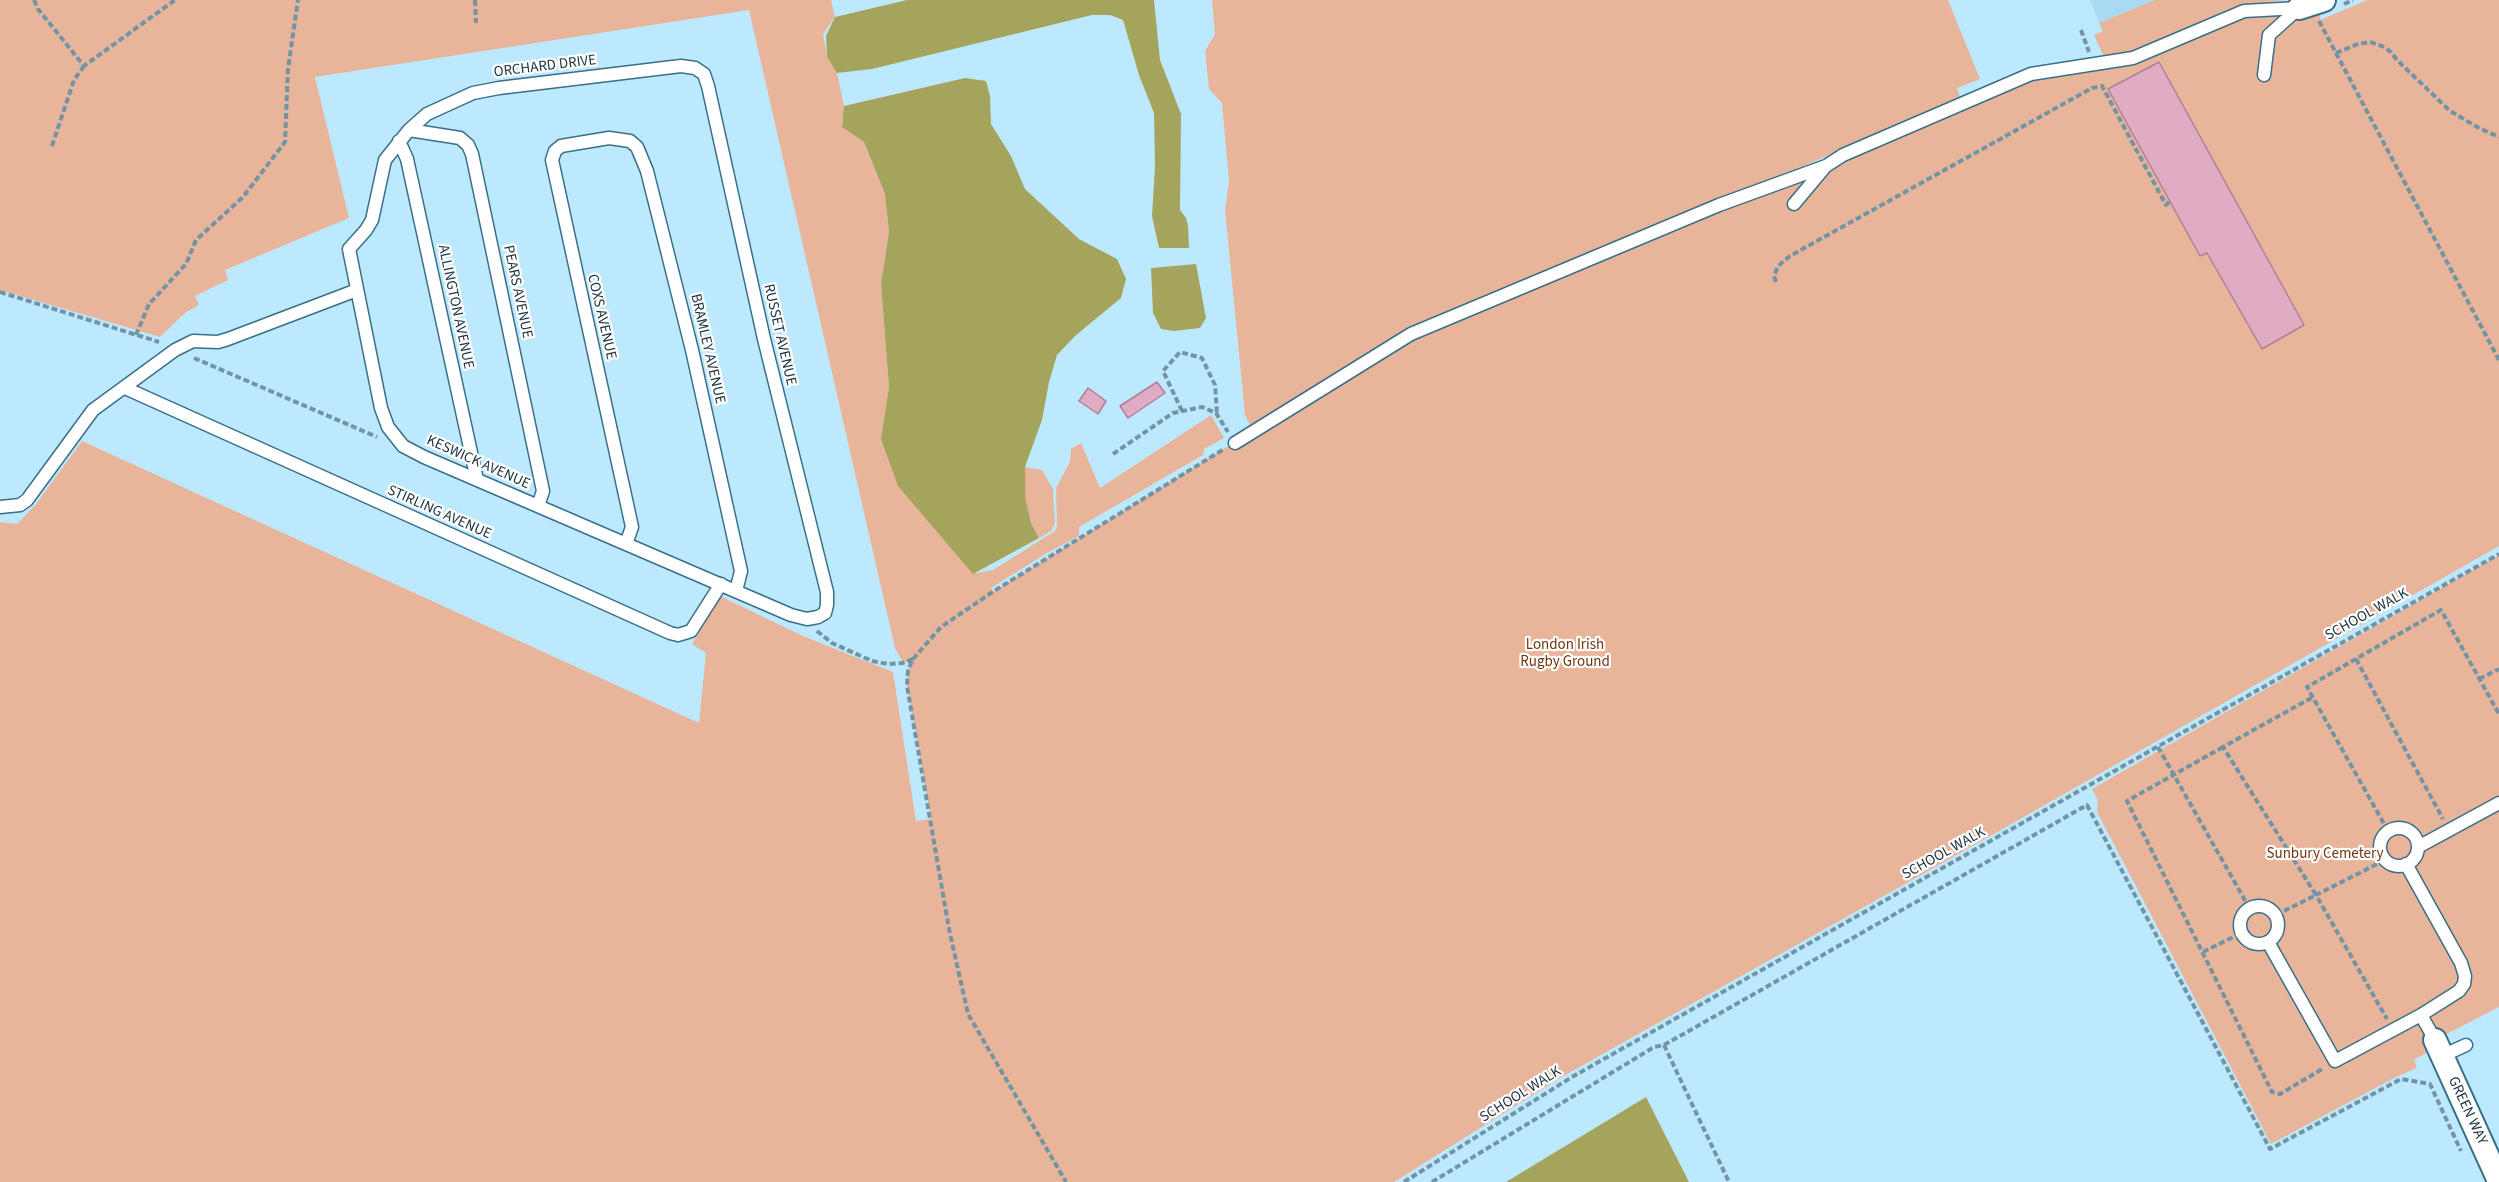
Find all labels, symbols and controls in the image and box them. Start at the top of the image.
street label: ORCHARD DRIVE [493,52,597,82]
street label: ALLINGTON AVENUE [433,243,477,371]
street label: PEARS AVENUE [498,244,536,340]
street label: COXS AVENUE [582,272,620,362]
street label: RUSSET AVENUE [759,282,799,388]
street label: BRAMLEY AVENUE [686,292,728,406]
street label: KESWICK AVENUE [423,432,533,494]
street label: STIRLING AVENUE [384,482,494,544]
street label: SCHOOL WALK [2322,585,2412,645]
park label: London Irish Rugby Ground [1520,637,1610,672]
street label: SCHOOL WALK [1899,824,1989,884]
park label: Sunbury Cemetery [2266,846,2384,864]
street label: SCHOOL WALK [1477,1063,1565,1127]
street label: GREEN WAY [2443,1074,2491,1148]

